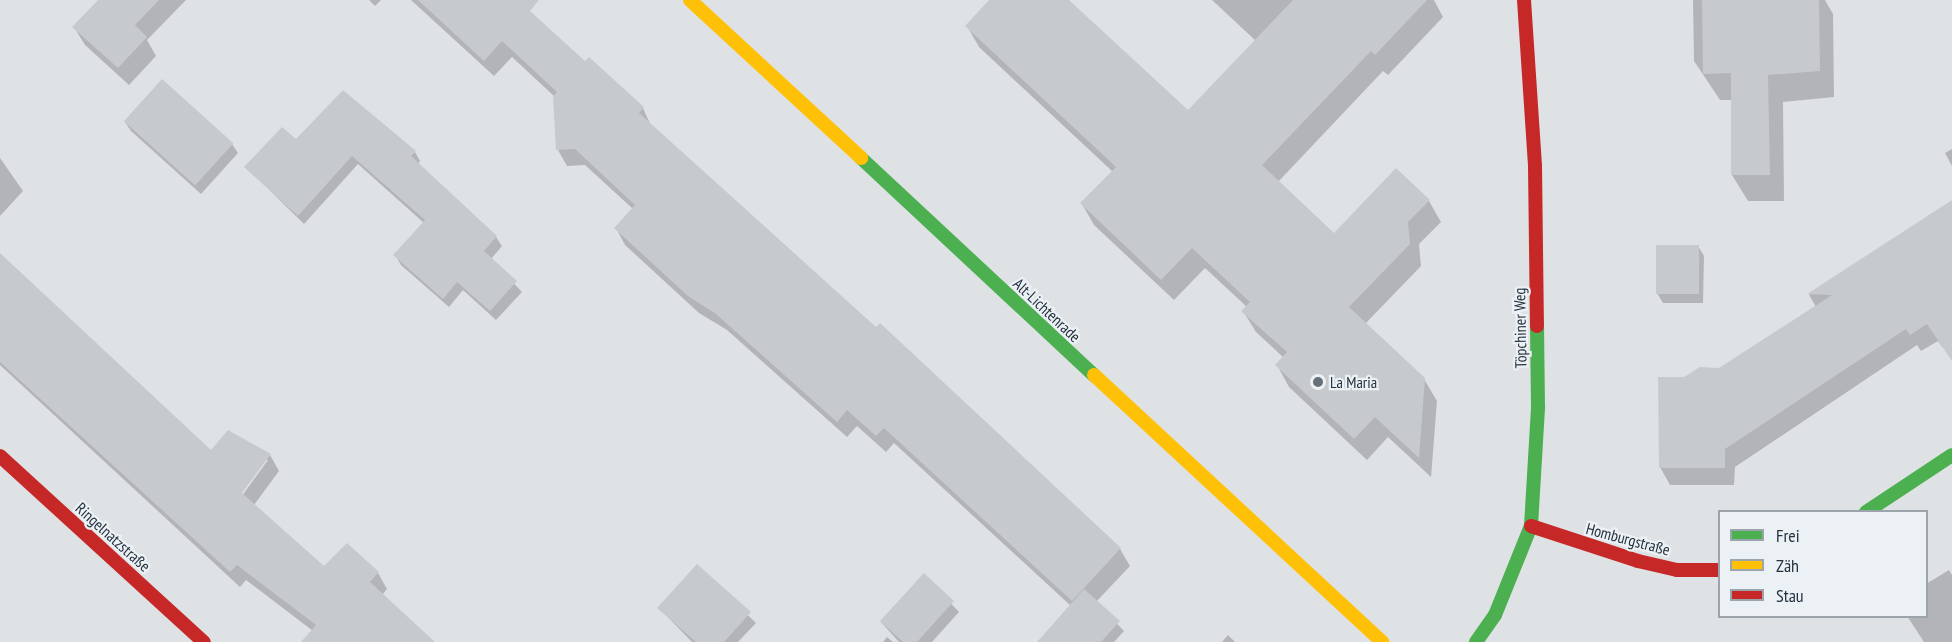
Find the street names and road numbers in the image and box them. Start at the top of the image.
street label: Alt-Lichtenrade [1009,274,1085,346]
street label: Töpchiner Weg [1510,287,1530,369]
street label: Ringelnatzstraße [72,498,154,576]
street label: Homburgstraße [1584,519,1672,559]

